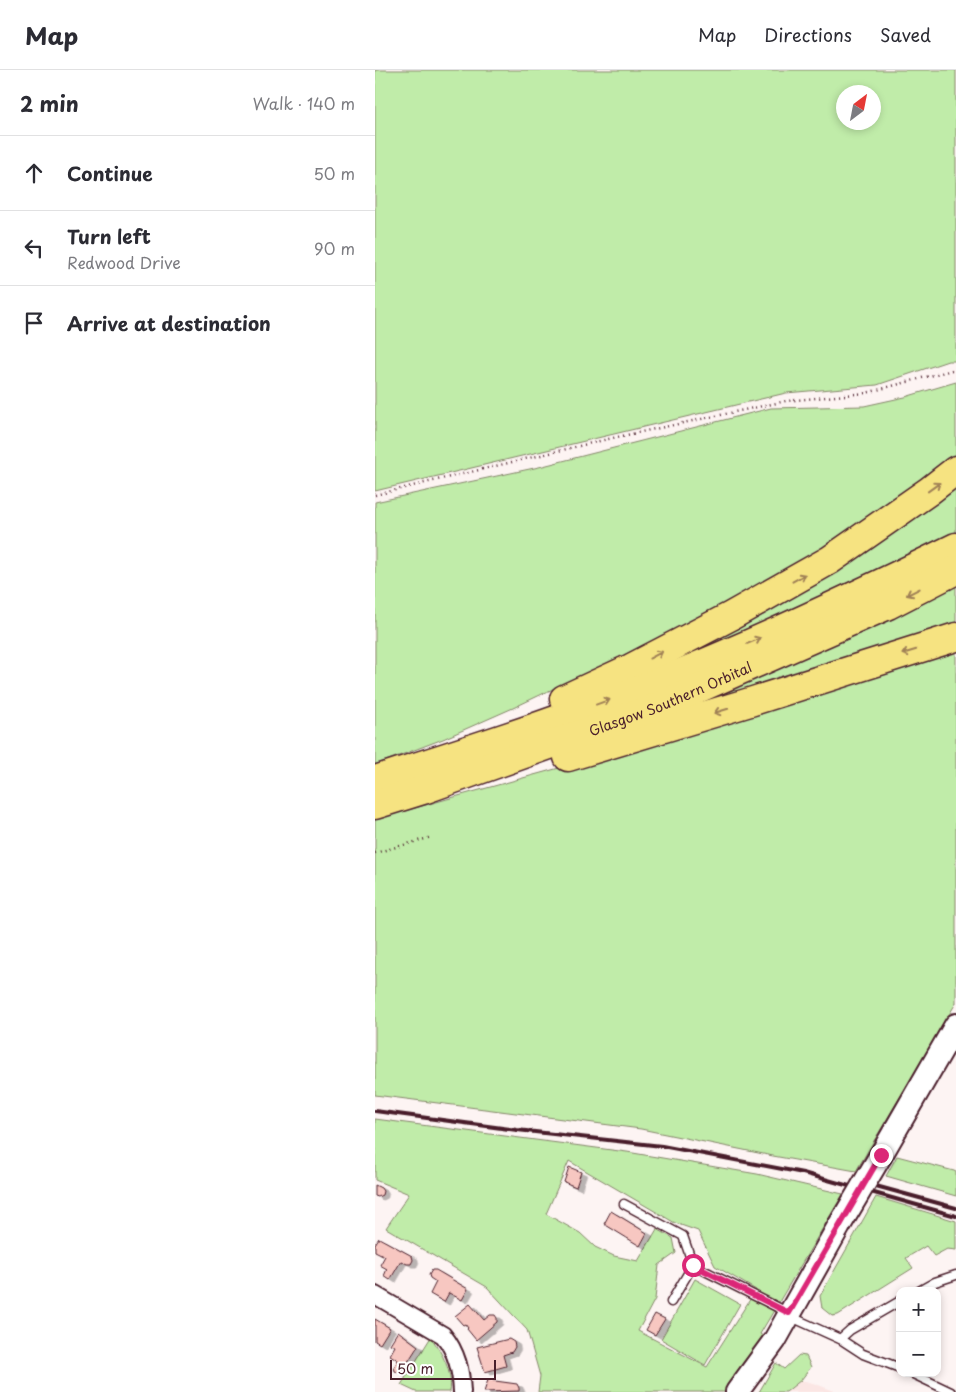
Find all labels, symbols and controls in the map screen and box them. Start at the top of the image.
text: Map [25,17,78,53]
text: Map [698,21,736,48]
text: Directions [764,21,852,48]
text: Saved [880,21,931,48]
north arrow [836,85,881,130]
text: 2 min [20,87,79,119]
text: Walk · 140 m [253,91,355,115]
icon: ahead [20,159,48,187]
text: Continue [67,159,153,187]
text: 50 m [314,161,355,185]
text: Turn left [67,222,151,250]
icon: left [20,234,48,262]
text: 90 m [314,236,355,260]
text: Redwood Drive [67,250,181,274]
icon: arrive [20,309,48,337]
text: Arrive at destination [67,309,271,337]
one-way arrow [927,482,940,493]
one-way arrow [791,572,805,582]
one-way arrow [905,587,920,597]
one-way arrow [746,635,761,645]
one-way arrow [902,648,918,657]
one-way arrow [648,650,663,659]
street label: Glasgow Southern Orbital [586,656,755,741]
one-way arrow [595,697,610,706]
one-way arrow [713,706,729,716]
route end [870,1144,893,1167]
route start [682,1254,705,1277]
map controls [896,1287,941,1377]
button: + [896,1287,941,1332]
button: − [896,1332,941,1377]
scale bar [390,1357,496,1380]
text: 50 m [397,1358,433,1379]

